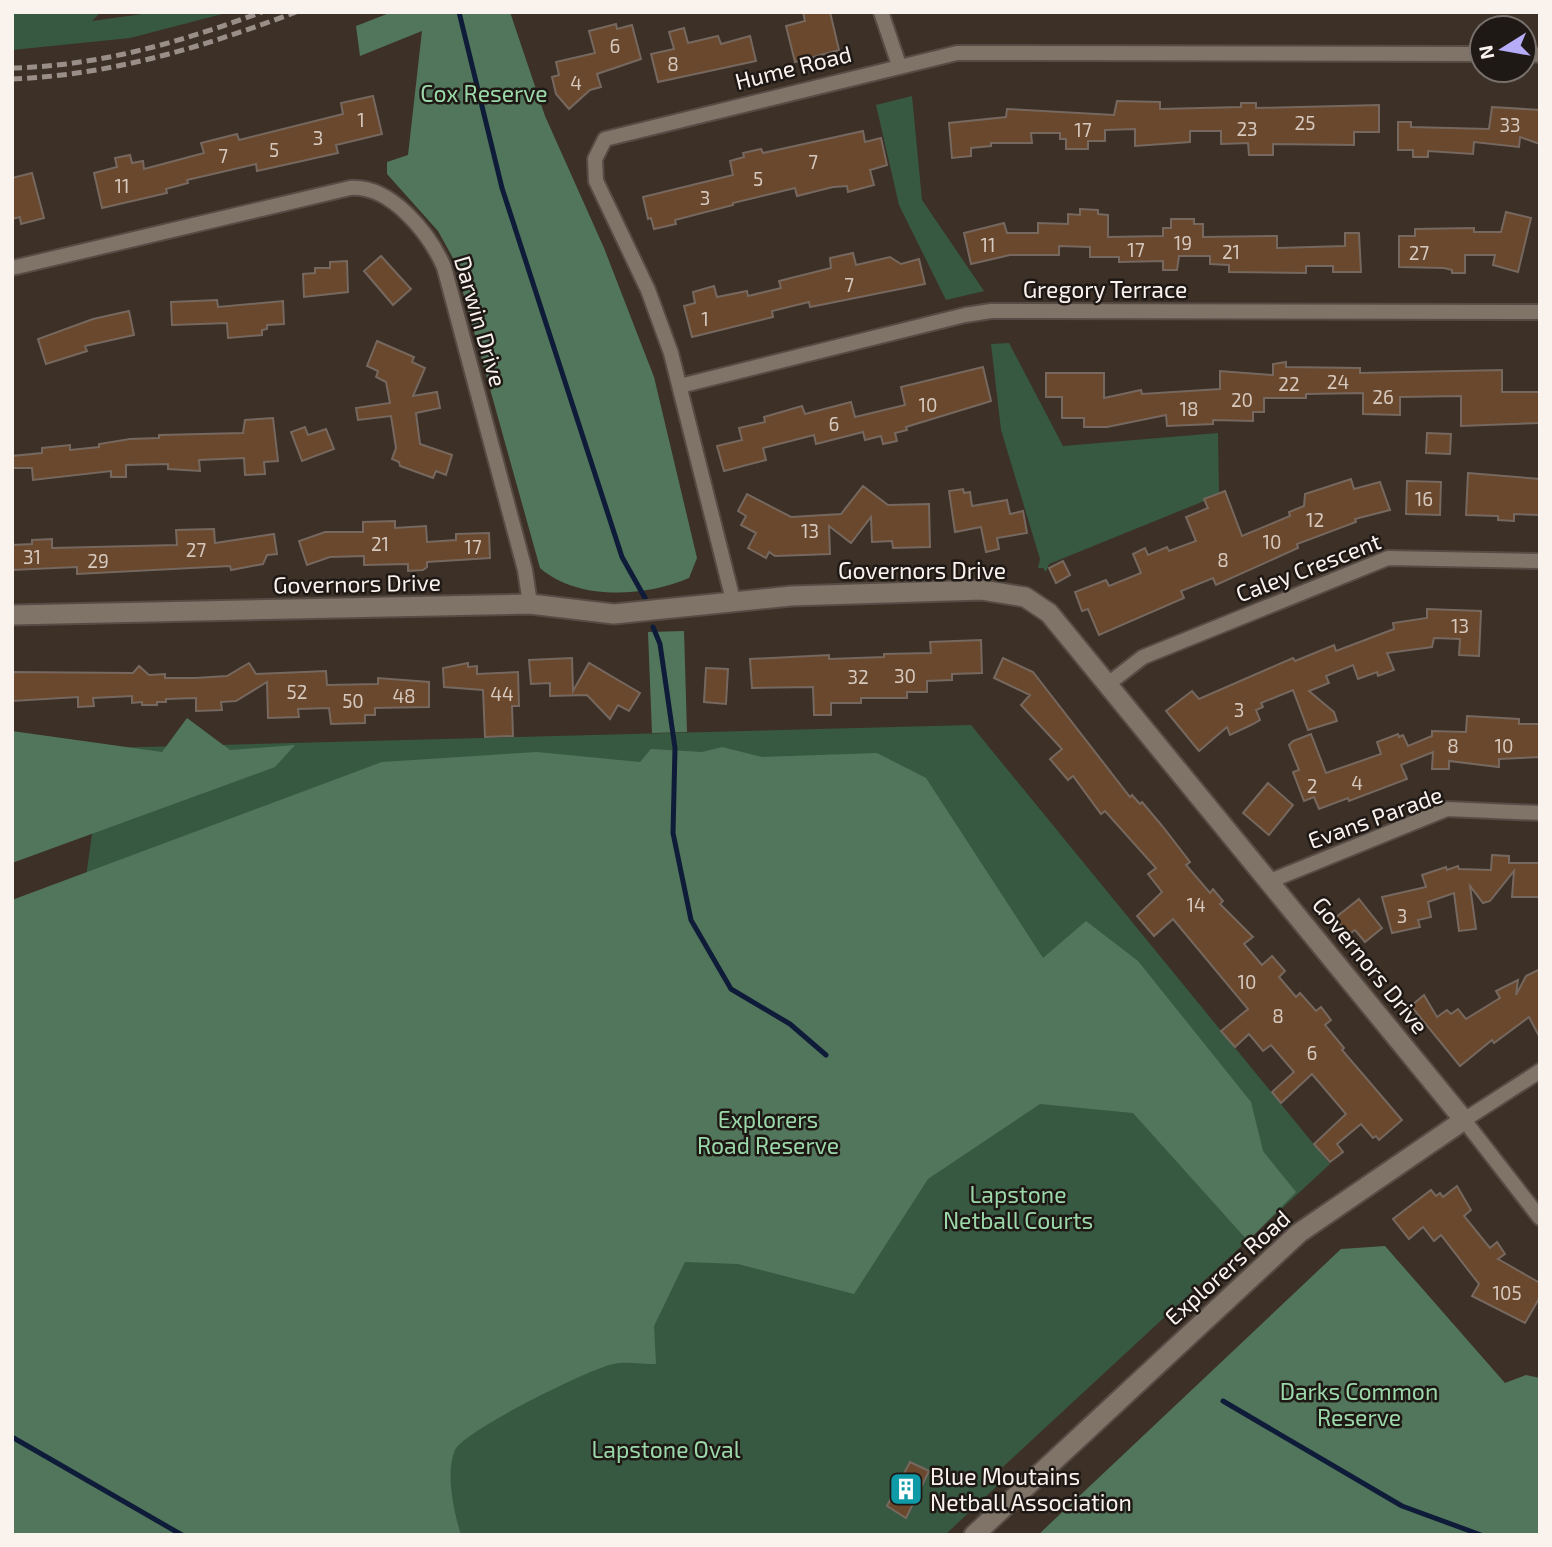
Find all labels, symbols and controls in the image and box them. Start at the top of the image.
north arrow [1468,14,1538,84]
house number: 6 [610,34,620,57]
street label: Hume Road [732,39,854,95]
text: N [1473,43,1498,61]
house number: 8 [667,52,679,75]
house number: 4 [570,71,582,94]
park label: Cox Reserve [420,79,548,107]
house number: 1 [357,108,365,131]
house number: 25 [1295,111,1315,134]
house number: 33 [1499,113,1521,136]
house number: 23 [1236,117,1258,140]
house number: 17 [1074,118,1092,141]
house number: 3 [313,126,323,149]
house number: 5 [269,138,279,161]
house number: 7 [218,144,228,167]
house number: 7 [808,150,818,173]
house number: 5 [753,167,763,190]
house number: 11 [114,174,130,197]
house number: 3 [700,186,710,209]
house number: 19 [1174,231,1192,254]
house number: 11 [980,233,996,256]
house number: 17 [1127,238,1145,261]
house number: 21 [1222,240,1240,263]
house number: 27 [1409,241,1429,264]
street label: Darwin Drive [449,252,513,390]
house number: 7 [844,273,854,296]
street label: Gregory Terrace [1023,275,1187,303]
house number: 1 [701,307,709,330]
house number: 24 [1327,370,1349,393]
house number: 22 [1278,372,1300,395]
house number: 26 [1372,385,1394,408]
house number: 20 [1231,388,1253,411]
house number: 10 [918,393,938,416]
house number: 18 [1179,397,1199,420]
house number: 6 [829,412,839,435]
house number: 16 [1415,487,1433,510]
house number: 12 [1306,508,1324,531]
house number: 13 [801,519,819,542]
street label: Caley Crescent [1231,526,1385,608]
house number: 10 [1262,530,1282,553]
house number: 21 [371,532,389,555]
house number: 17 [464,535,482,558]
house number: 27 [186,538,206,561]
house number: 31 [23,545,41,568]
house number: 8 [1217,548,1229,571]
house number: 29 [87,549,109,572]
street label: Governors Drive [838,556,1006,584]
street label: Governors Drive [273,568,441,598]
house number: 13 [1451,614,1469,637]
house number: 30 [894,664,916,687]
house number: 32 [847,665,869,688]
house number: 52 [287,680,307,703]
house number: 44 [490,682,514,705]
house number: 48 [392,684,416,707]
house number: 50 [342,689,364,712]
house number: 3 [1234,698,1244,721]
house number: 8 [1447,734,1459,757]
house number: 10 [1494,734,1514,757]
house number: 4 [1351,771,1363,794]
house number: 2 [1307,774,1317,797]
street label: Evans Parade [1304,780,1446,854]
street label: Governors Drive [1307,891,1435,1039]
house number: 14 [1186,893,1206,916]
house number: 3 [1397,904,1407,927]
house number: 10 [1237,970,1257,993]
house number: 8 [1272,1004,1284,1027]
house number: 6 [1307,1041,1317,1064]
park label: Explorers Road Reserve [697,1105,839,1159]
park label: Lapstone Netball Courts [943,1180,1093,1234]
street label: Explorers Road [1159,1204,1295,1330]
house number: 105 [1492,1281,1522,1304]
park label: Darks Common Reserve [1280,1377,1438,1431]
park label: Lapstone Oval [591,1435,741,1463]
place label: Blue Moutains Netball Association [930,1462,1132,1516]
building icon: Blue Moutains Netball Association [887,1470,925,1508]

